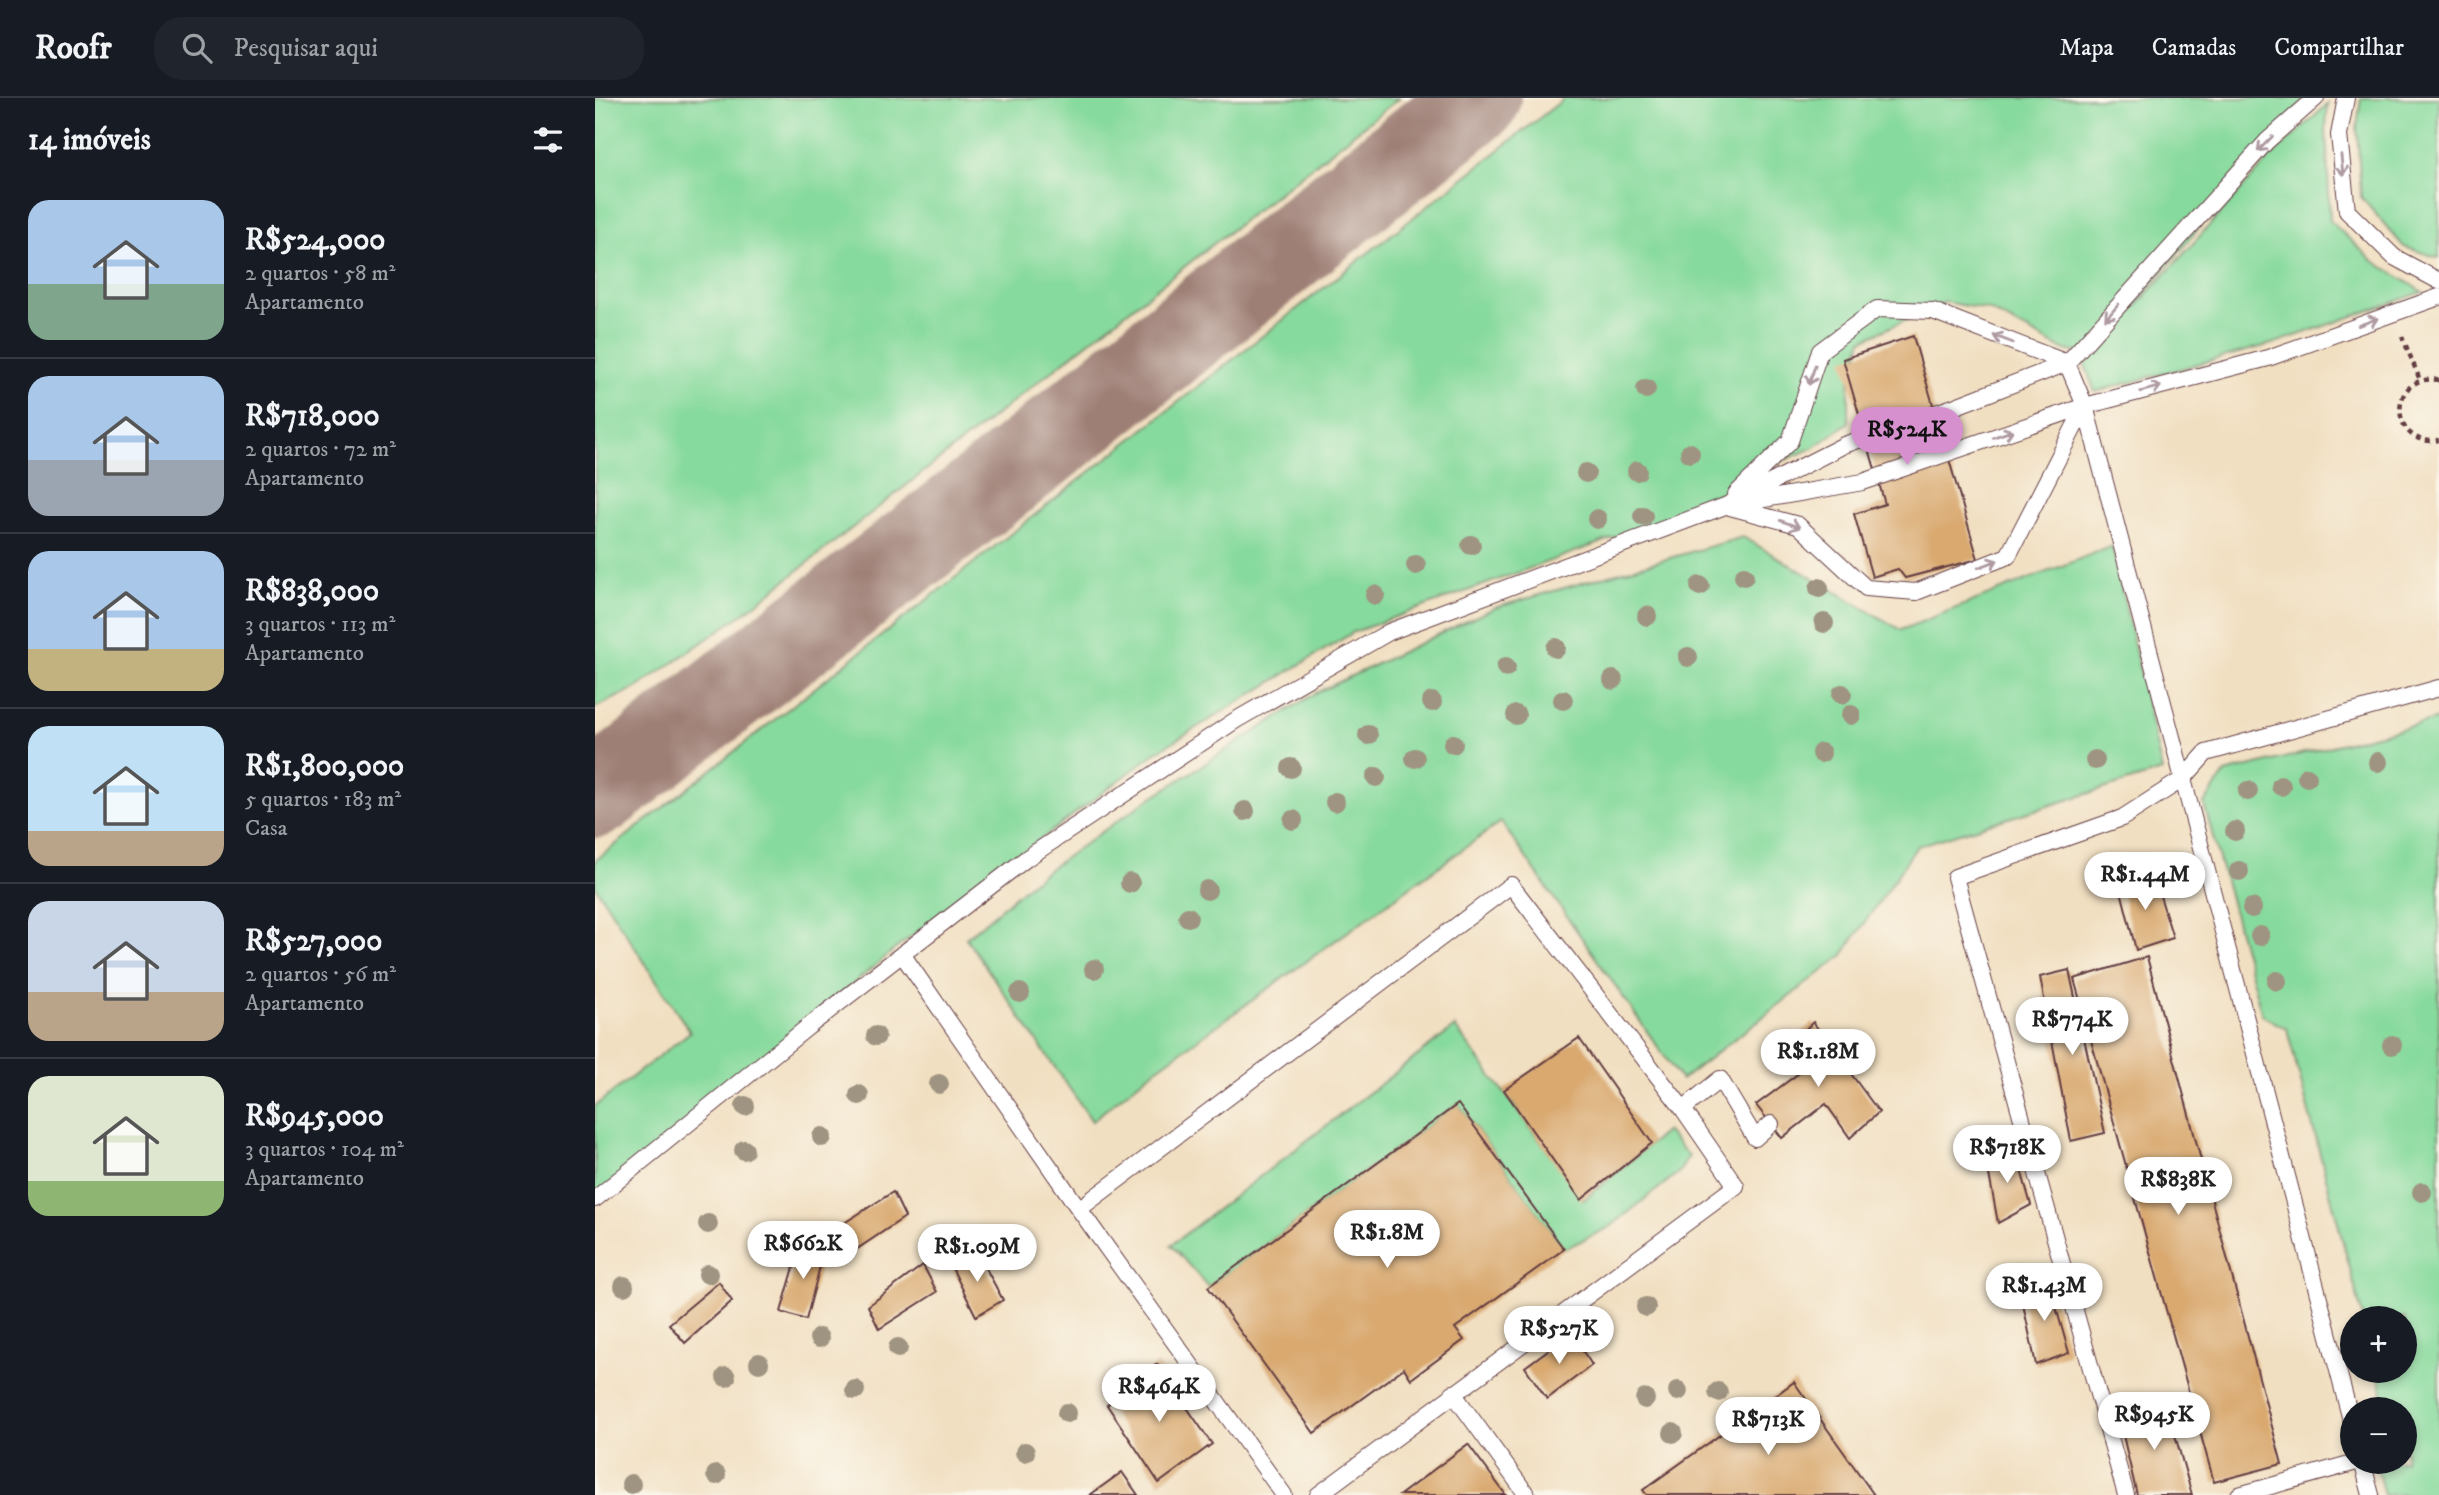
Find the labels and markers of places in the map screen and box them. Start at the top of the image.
pin: R$524K [1850,408,1964,467]
pin: R$1.44M [2080,852,2210,912]
pin: R$774K [2015,998,2129,1057]
pin: R$1.18M [1753,1030,1883,1089]
pin: R$718K [1950,1126,2064,1185]
pin: R$838K [2121,1158,2235,1217]
pin: R$1.8M [1330,1210,1444,1270]
pin: R$662K [746,1222,860,1281]
pin: R$1.09M [912,1224,1042,1284]
pin: R$1.43M [1979,1264,2109,1323]
pin: R$527K [1502,1306,1616,1366]
pin: R$464K [1102,1364,1216,1424]
pin: R$945K [2097,1392,2211,1452]
pin: R$713K [1711,1398,1825,1457]

